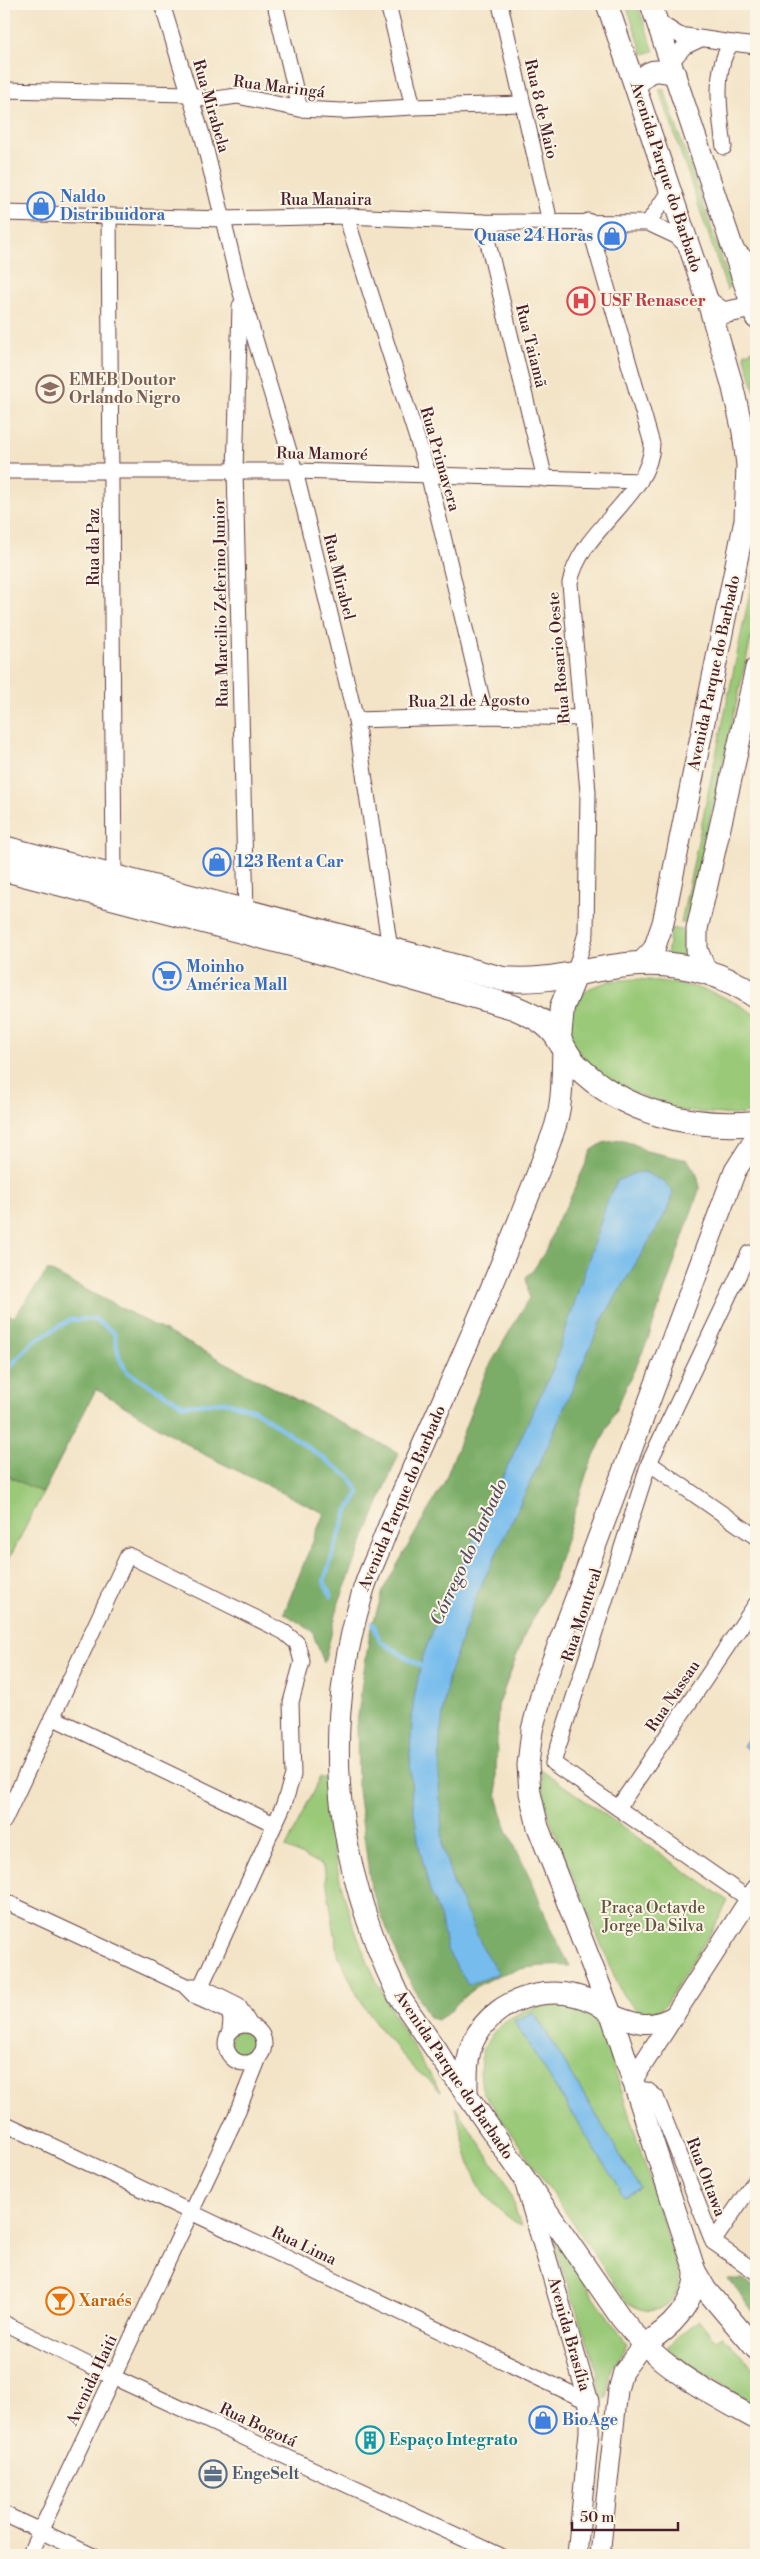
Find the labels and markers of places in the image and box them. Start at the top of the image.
place label: Naldo Distribuidora [60,187,166,225]
shop icon: Naldo Distribuidora [26,191,56,221]
shop icon: Quase 24 Horas [597,221,627,251]
place label: Quase 24 Horas [474,226,593,246]
hospital icon: USF Renascer [566,286,596,316]
place label: USF Renascer [600,291,706,311]
place label: EMEB Doutor Orlando Nigro [69,370,181,408]
school or university icon: EMEB Doutor Orlando Nigro [35,374,65,404]
shop icon: 123 Rent a Car [202,847,232,877]
place label: 123 Rent a Car [236,852,344,872]
place label: Moinho América Mall [185,957,288,995]
supermarket icon: Moinho América Mall [152,961,182,991]
bar icon: Xaraés [45,2286,75,2316]
place label: Xaraés [78,2291,132,2311]
shop icon: BioAge [528,2405,558,2435]
place label: BioAge [562,2410,618,2430]
building icon: Espaço Integrato [355,2425,385,2455]
place label: Espaço Integrato [389,2430,518,2450]
office icon: EngeSelt [198,2459,228,2489]
place label: EngeSelt [232,2464,300,2484]

